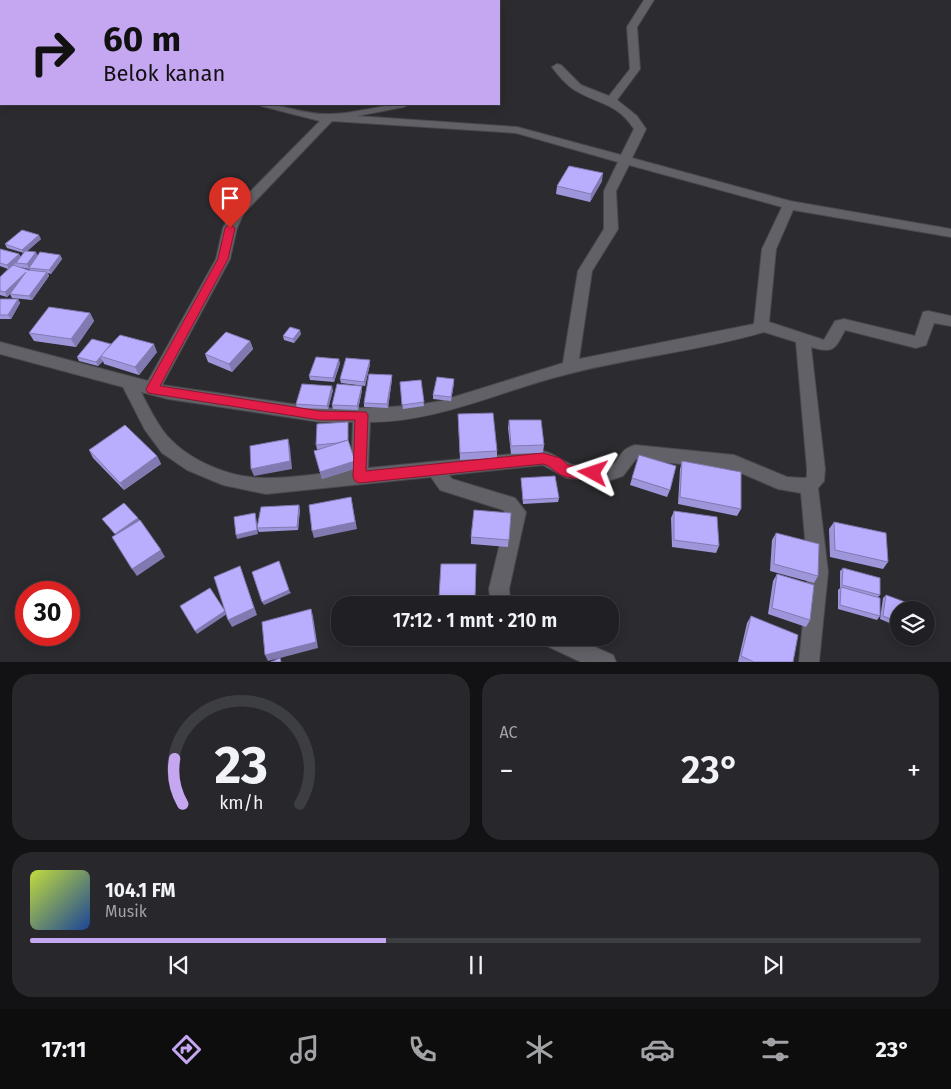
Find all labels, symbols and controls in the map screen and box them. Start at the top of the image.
text: 60 m [103,18,181,60]
icon: right [20,20,85,85]
text: Belok kanan [103,60,225,87]
pin [209,177,251,228]
icon: arrive [216,184,244,212]
position arrow [566,446,618,498]
speed limit sign: 30 [15,581,80,646]
map controls [890,601,935,646]
button: layers [890,601,935,646]
text: 17:12 · 1 mnt · 210 m [393,609,557,632]
text: AC [500,723,517,742]
text: 23 [214,734,268,797]
text: 23° [681,747,740,793]
text: − [500,754,514,787]
text: + [907,754,921,787]
text: km/h [219,792,263,814]
text: 104.1 FM [105,879,175,902]
text: Musik [105,902,147,921]
icon: previous [165,951,193,979]
icon: pause [462,951,490,979]
icon: next [759,951,787,979]
icon: directions [169,1032,204,1067]
icon: music [287,1032,322,1067]
icon: phone [405,1032,440,1067]
icon: climate [522,1032,557,1067]
icon: car [640,1032,675,1067]
icon: filters [758,1032,793,1067]
text: 17:11 [41,1036,86,1063]
text: 23° [875,1036,910,1063]

